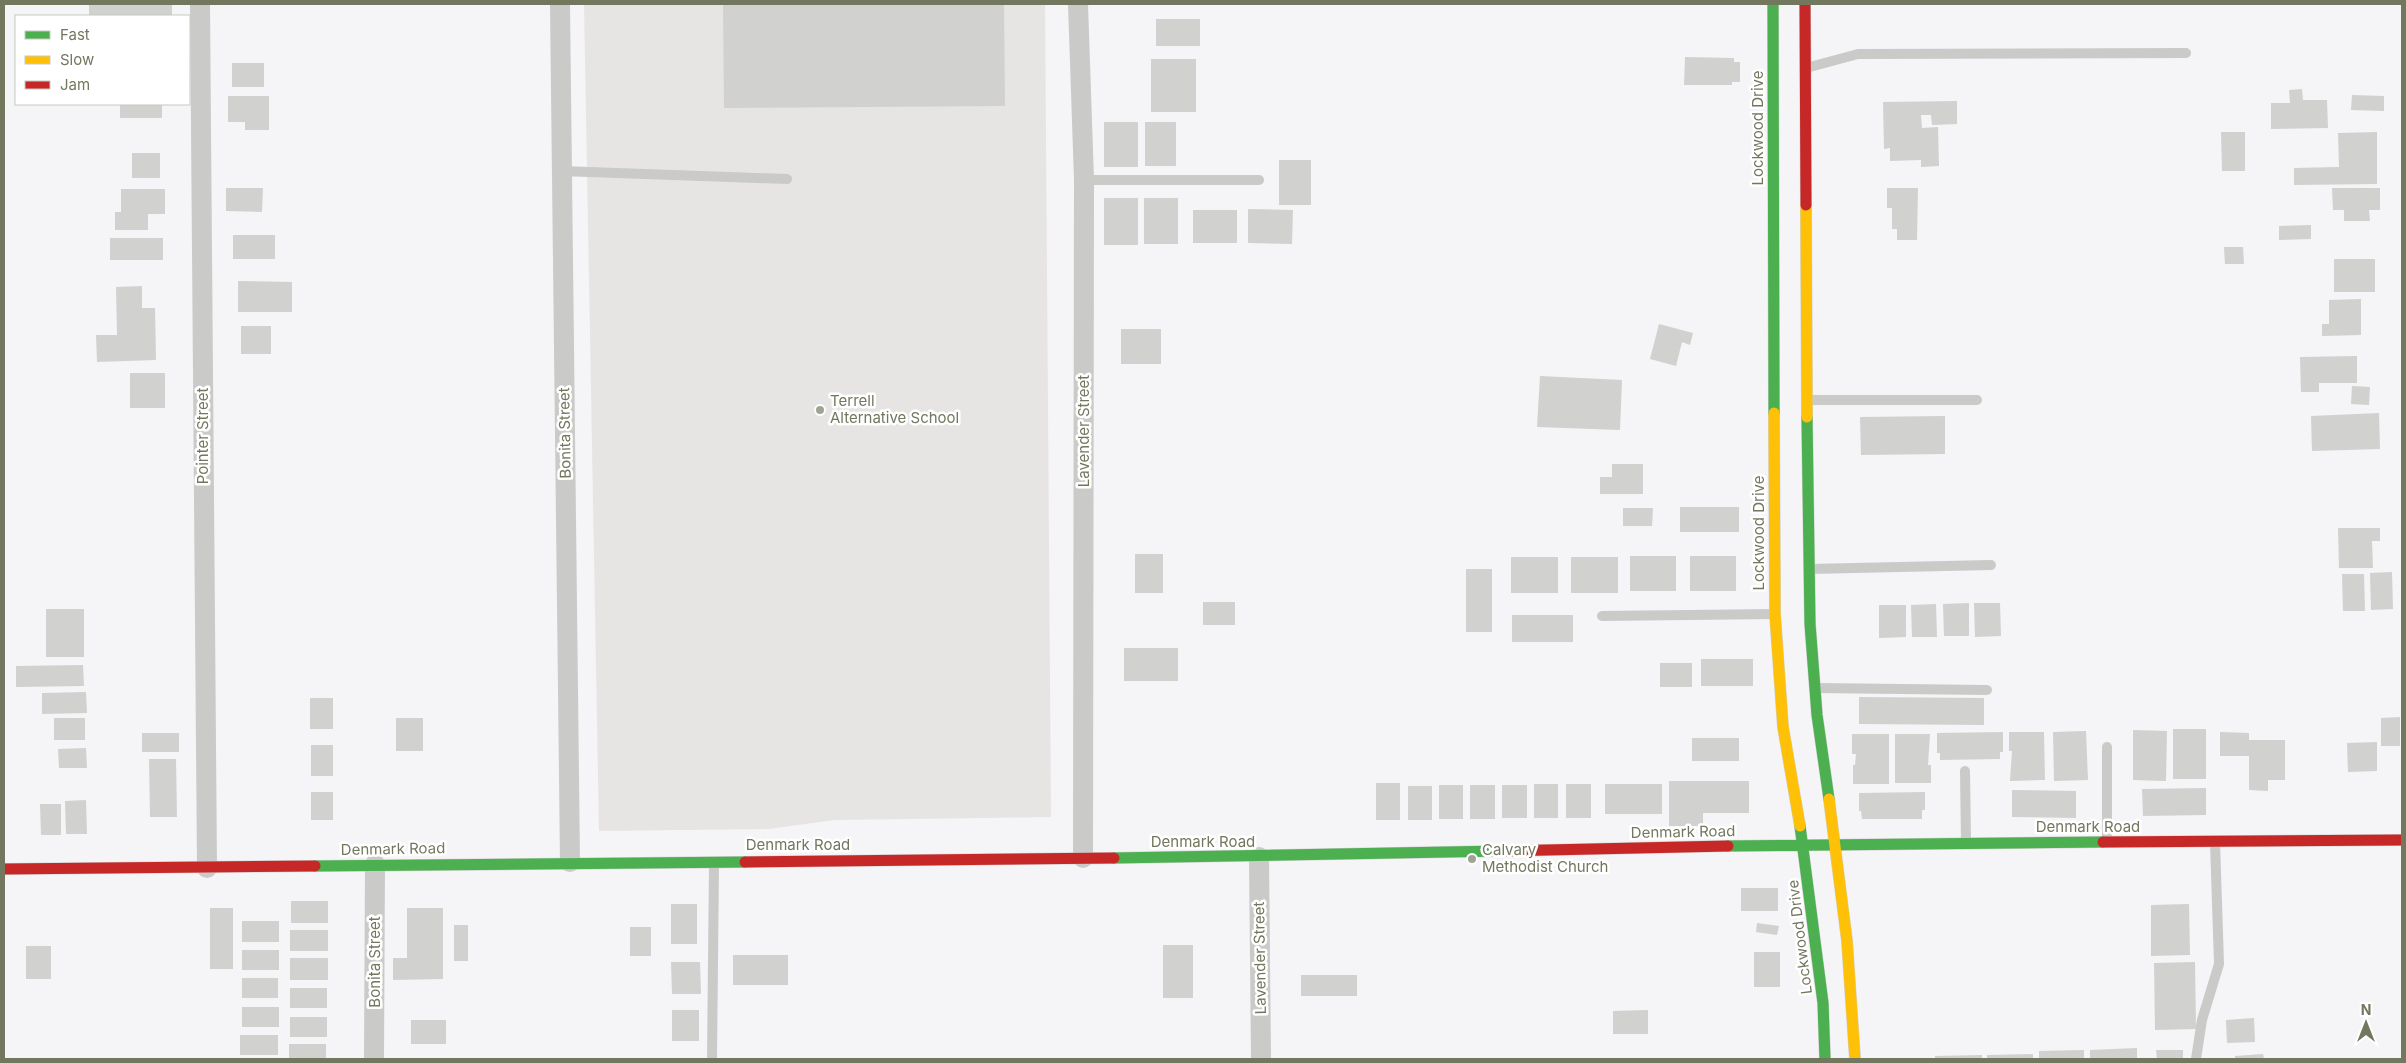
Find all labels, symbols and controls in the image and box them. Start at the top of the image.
legend [15,15,190,105]
text: Fast [60,25,90,44]
text: Slow [60,50,94,69]
street label: Lockwood Drive [1748,71,1767,185]
text: Jam [60,75,90,94]
street label: Lavender Street [1074,375,1093,487]
street label: Bonita Street [554,387,575,479]
street label: Pointer Street [193,388,212,484]
place label: Terrell Alternative School [830,391,959,427]
marker: Terrell Alternative School [814,404,826,416]
street label: Lockwood Drive [1749,476,1768,590]
street label: Denmark Road [2036,817,2140,836]
street label: Denmark Road [1631,821,1735,842]
street label: Denmark Road [1151,832,1255,851]
street label: Denmark Road [746,835,850,854]
street label: Denmark Road [341,838,445,859]
place label: Calvary Methodist Church [1482,840,1608,876]
marker: Calvary Methodist Church [1466,853,1478,865]
street label: Lockwood Drive [1783,879,1816,995]
street label: Lavender Street [1249,901,1270,1014]
street label: Bonita Street [365,916,384,1008]
north arrow [2341,998,2391,1048]
text: N [2361,1001,2371,1018]

